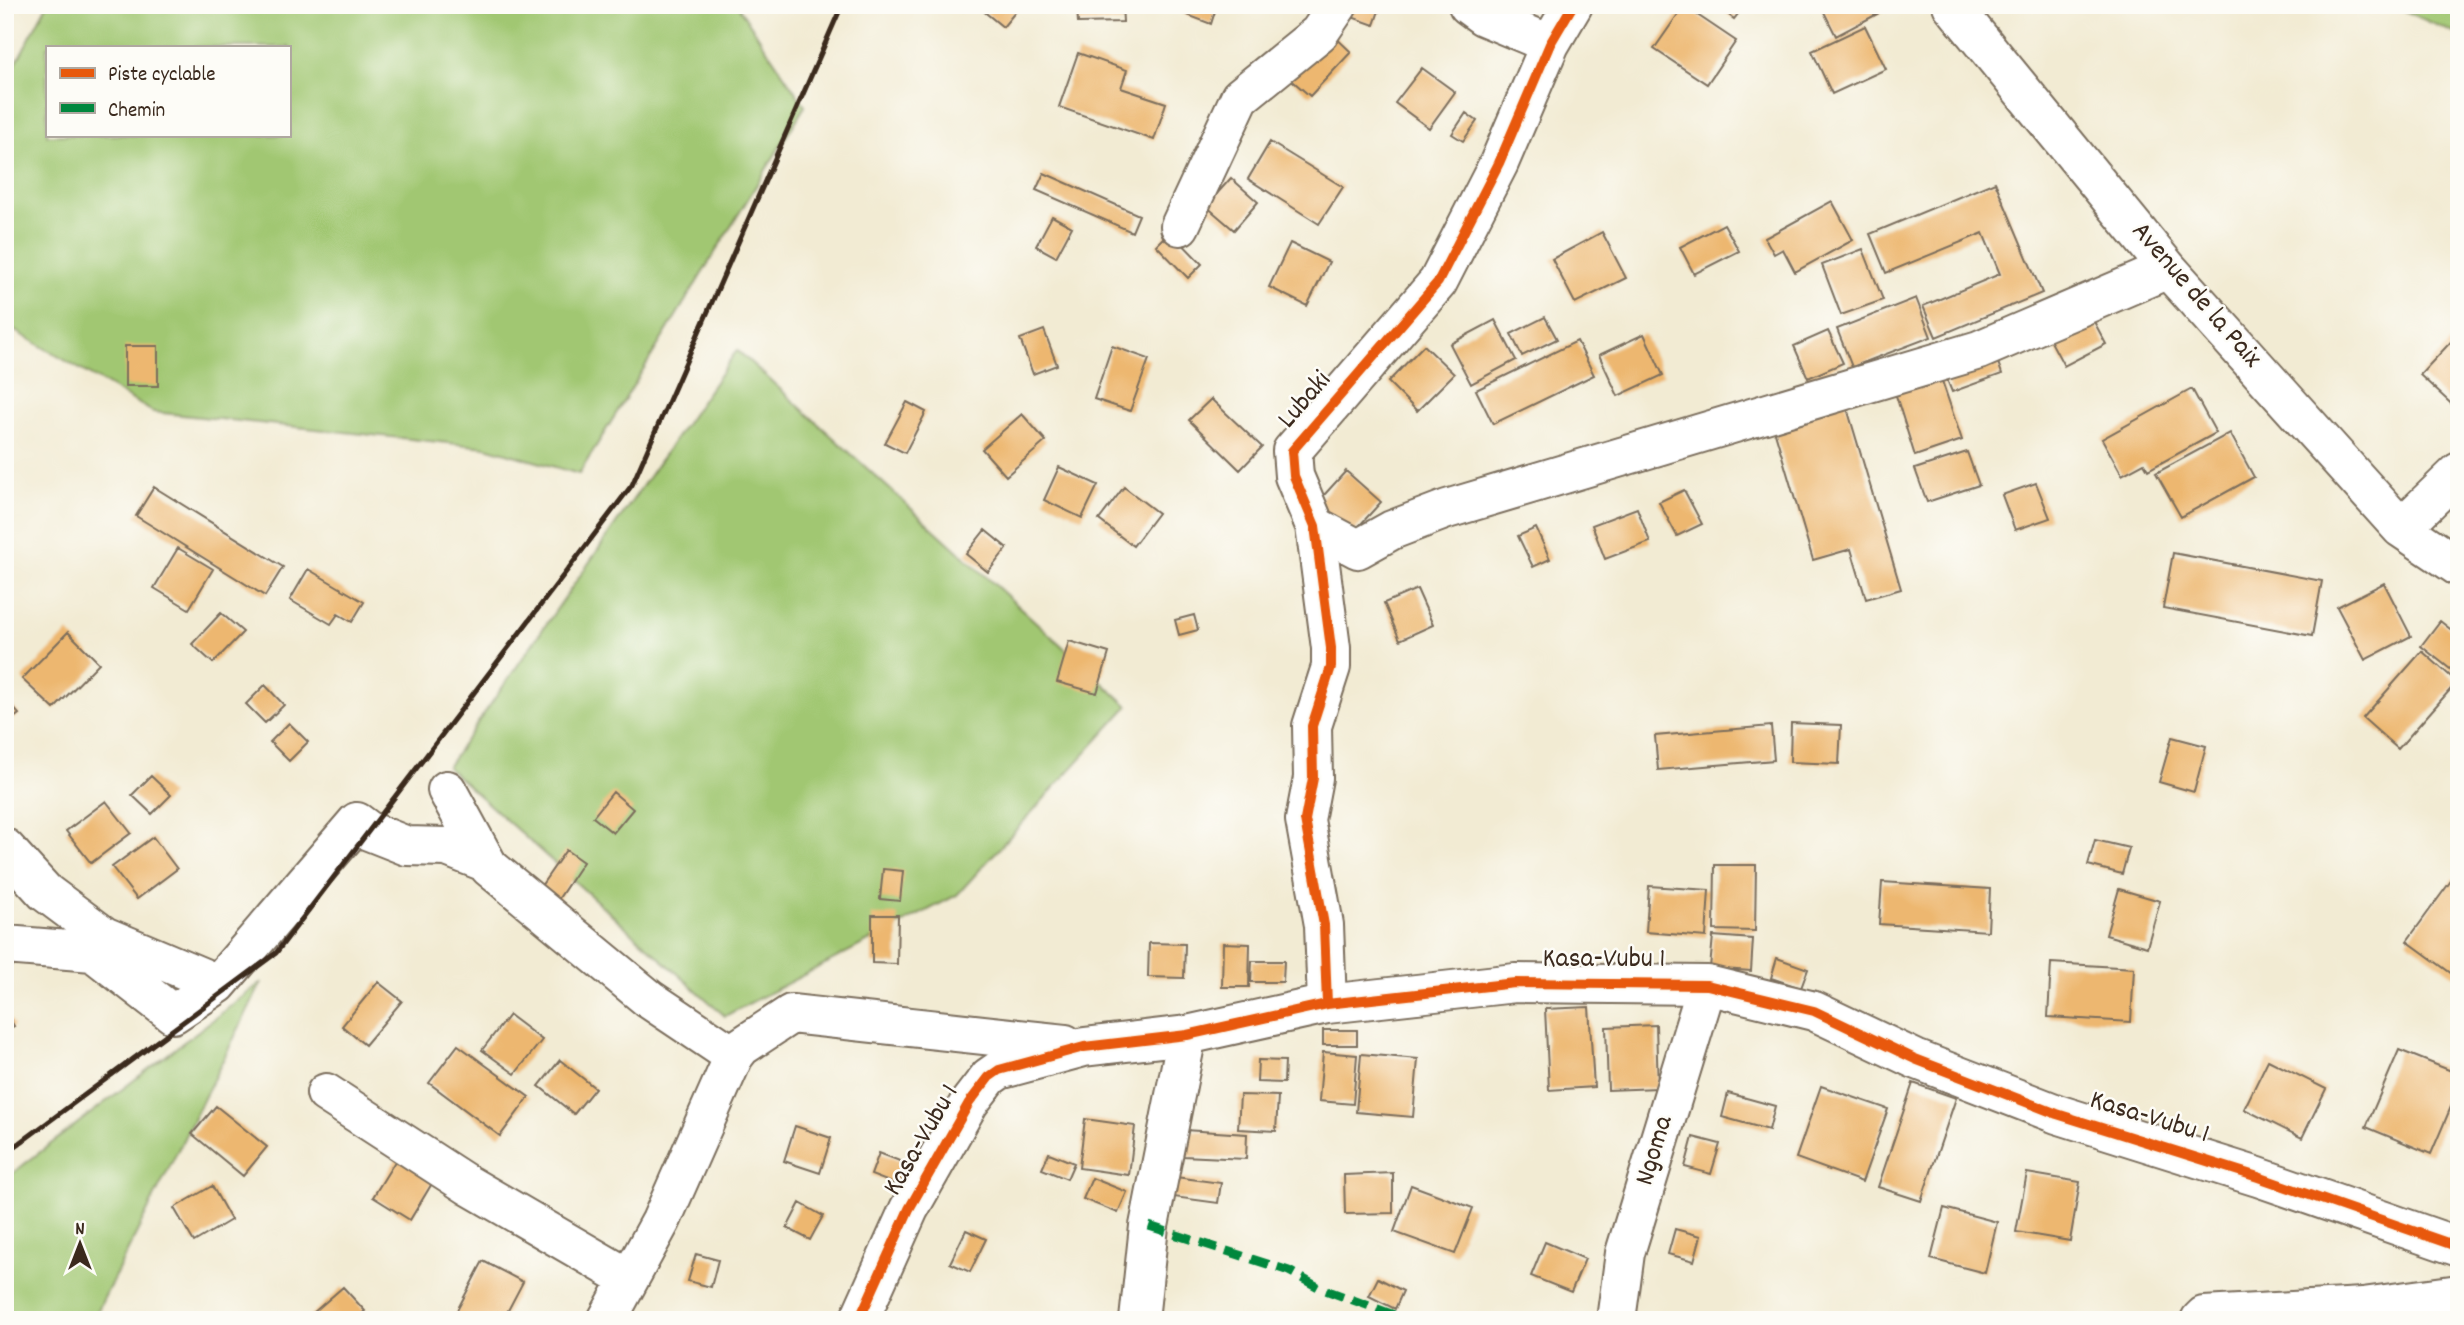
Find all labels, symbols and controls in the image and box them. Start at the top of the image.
legend [46,46,290,136]
text: Piste cyclable [108,61,216,91]
text: Chemin [108,97,165,127]
street label: Avenue de la Paix [2120,214,2270,378]
street label: Lubaki [1269,363,1343,439]
street label: Kasa-Vubu 1 [1543,941,1665,981]
street label: Kasa-Vubu 1 [875,1078,971,1204]
street label: Kasa-Vubu 1 [2084,1082,2214,1156]
street label: Ngoma [1627,1110,1686,1191]
north arrow [46,1210,116,1280]
text: N [75,1217,85,1244]

